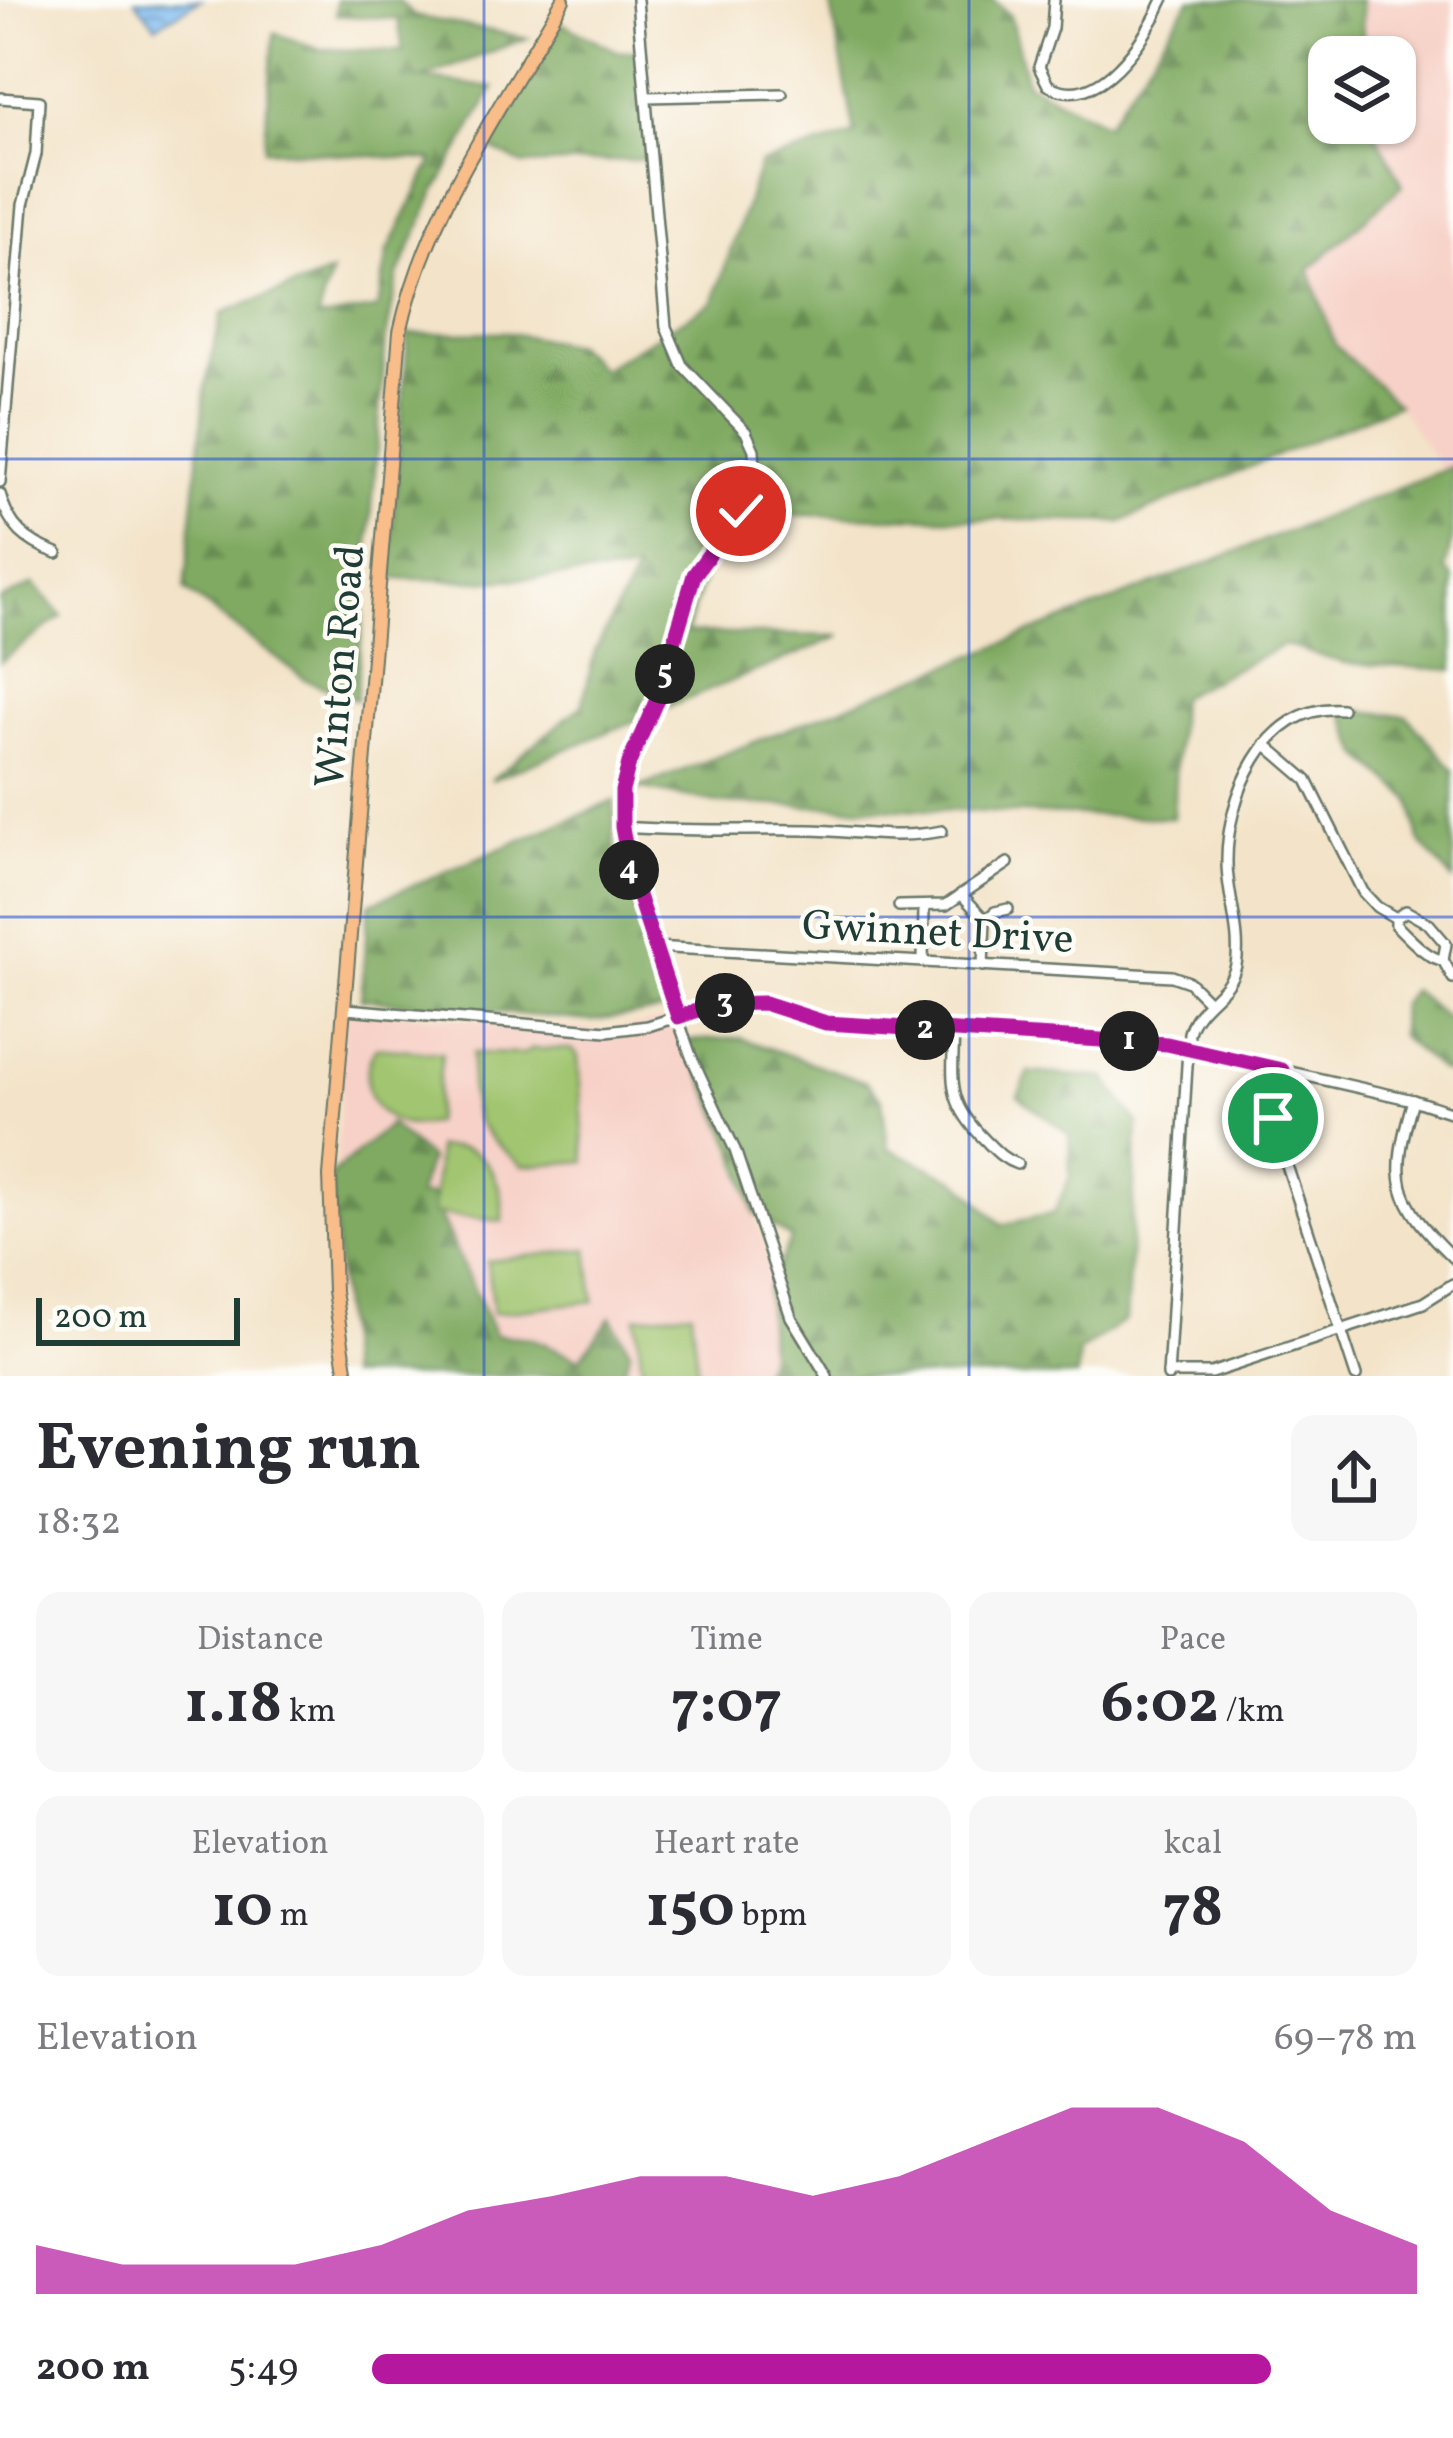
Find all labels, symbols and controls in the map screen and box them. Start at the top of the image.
map controls [1308,36,1416,144]
button: layers [1308,36,1416,144]
pin [690,460,792,562]
icon: check [708,478,774,544]
street label: Winton Road [302,543,382,790]
pin: 5 [635,644,695,704]
text: 5 [657,651,673,697]
pin: 4 [599,840,659,900]
text: 4 [619,847,639,893]
street label: Gwinnet Drive [801,898,1075,971]
pin: 3 [695,973,755,1033]
text: 3 [717,980,733,1026]
pin: 2 [895,1000,955,1060]
text: 2 [916,1007,934,1053]
pin: 1 [1099,1011,1159,1071]
text: 1 [1122,1018,1136,1064]
pin [1222,1067,1324,1169]
icon: arrive [1240,1085,1306,1151]
scale bar [36,1292,240,1345]
text: 200 m [54,1296,148,1342]
text: Evening run [36,1405,422,1497]
button: share [1291,1415,1417,1541]
text: 18:32 [36,1496,121,1550]
text: Distance [197,1618,323,1664]
text: Time [690,1618,763,1664]
text: Pace [1160,1618,1226,1664]
text: 1.18 [184,1664,282,1747]
text: 7:07 [671,1664,782,1747]
text: 6:02 [1101,1664,1219,1747]
text: km [282,1690,336,1736]
text: /km [1219,1690,1285,1736]
text: Elevation [192,1822,329,1868]
text: Heart rate [654,1822,799,1868]
text: kcal [1164,1822,1222,1868]
text: 10 [212,1868,273,1951]
text: 150 [645,1868,735,1951]
text: 78 [1163,1868,1223,1951]
text: m [273,1894,309,1940]
text: bpm [735,1894,808,1940]
text: Elevation [36,2012,198,2066]
text: 69–78 m [1274,2012,1417,2066]
text: 200 m [36,2342,150,2396]
text: 5:49 [228,2342,298,2396]

